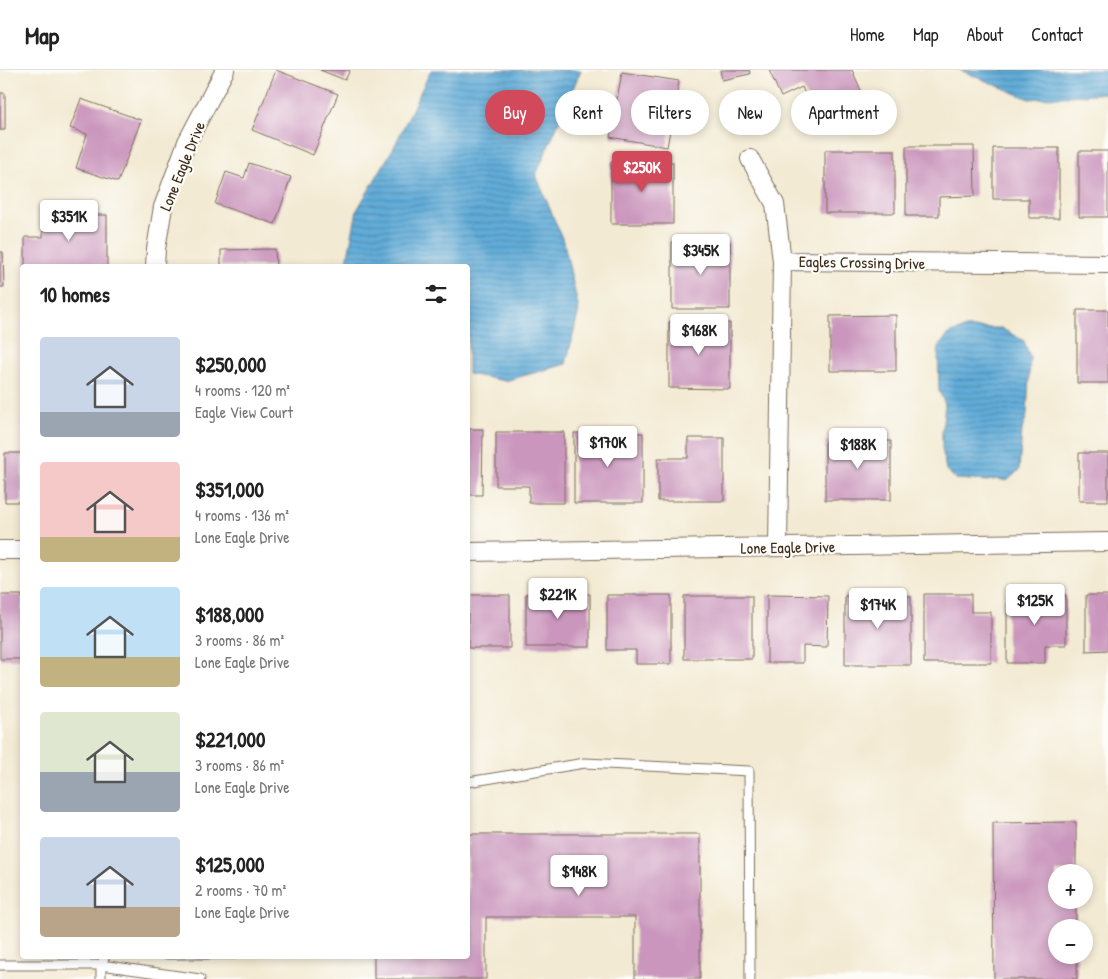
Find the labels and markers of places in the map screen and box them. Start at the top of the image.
pin: $250K [607,150,677,193]
pin: $351K [34,200,104,242]
pin: $345K [666,234,736,276]
pin: $168K [664,314,734,356]
pin: $170K [573,426,643,468]
pin: $188K [823,428,893,470]
pin: $221K [523,578,593,620]
pin: $125K [1000,584,1070,626]
pin: $174K [843,588,913,630]
pin: $148K [544,854,614,897]

